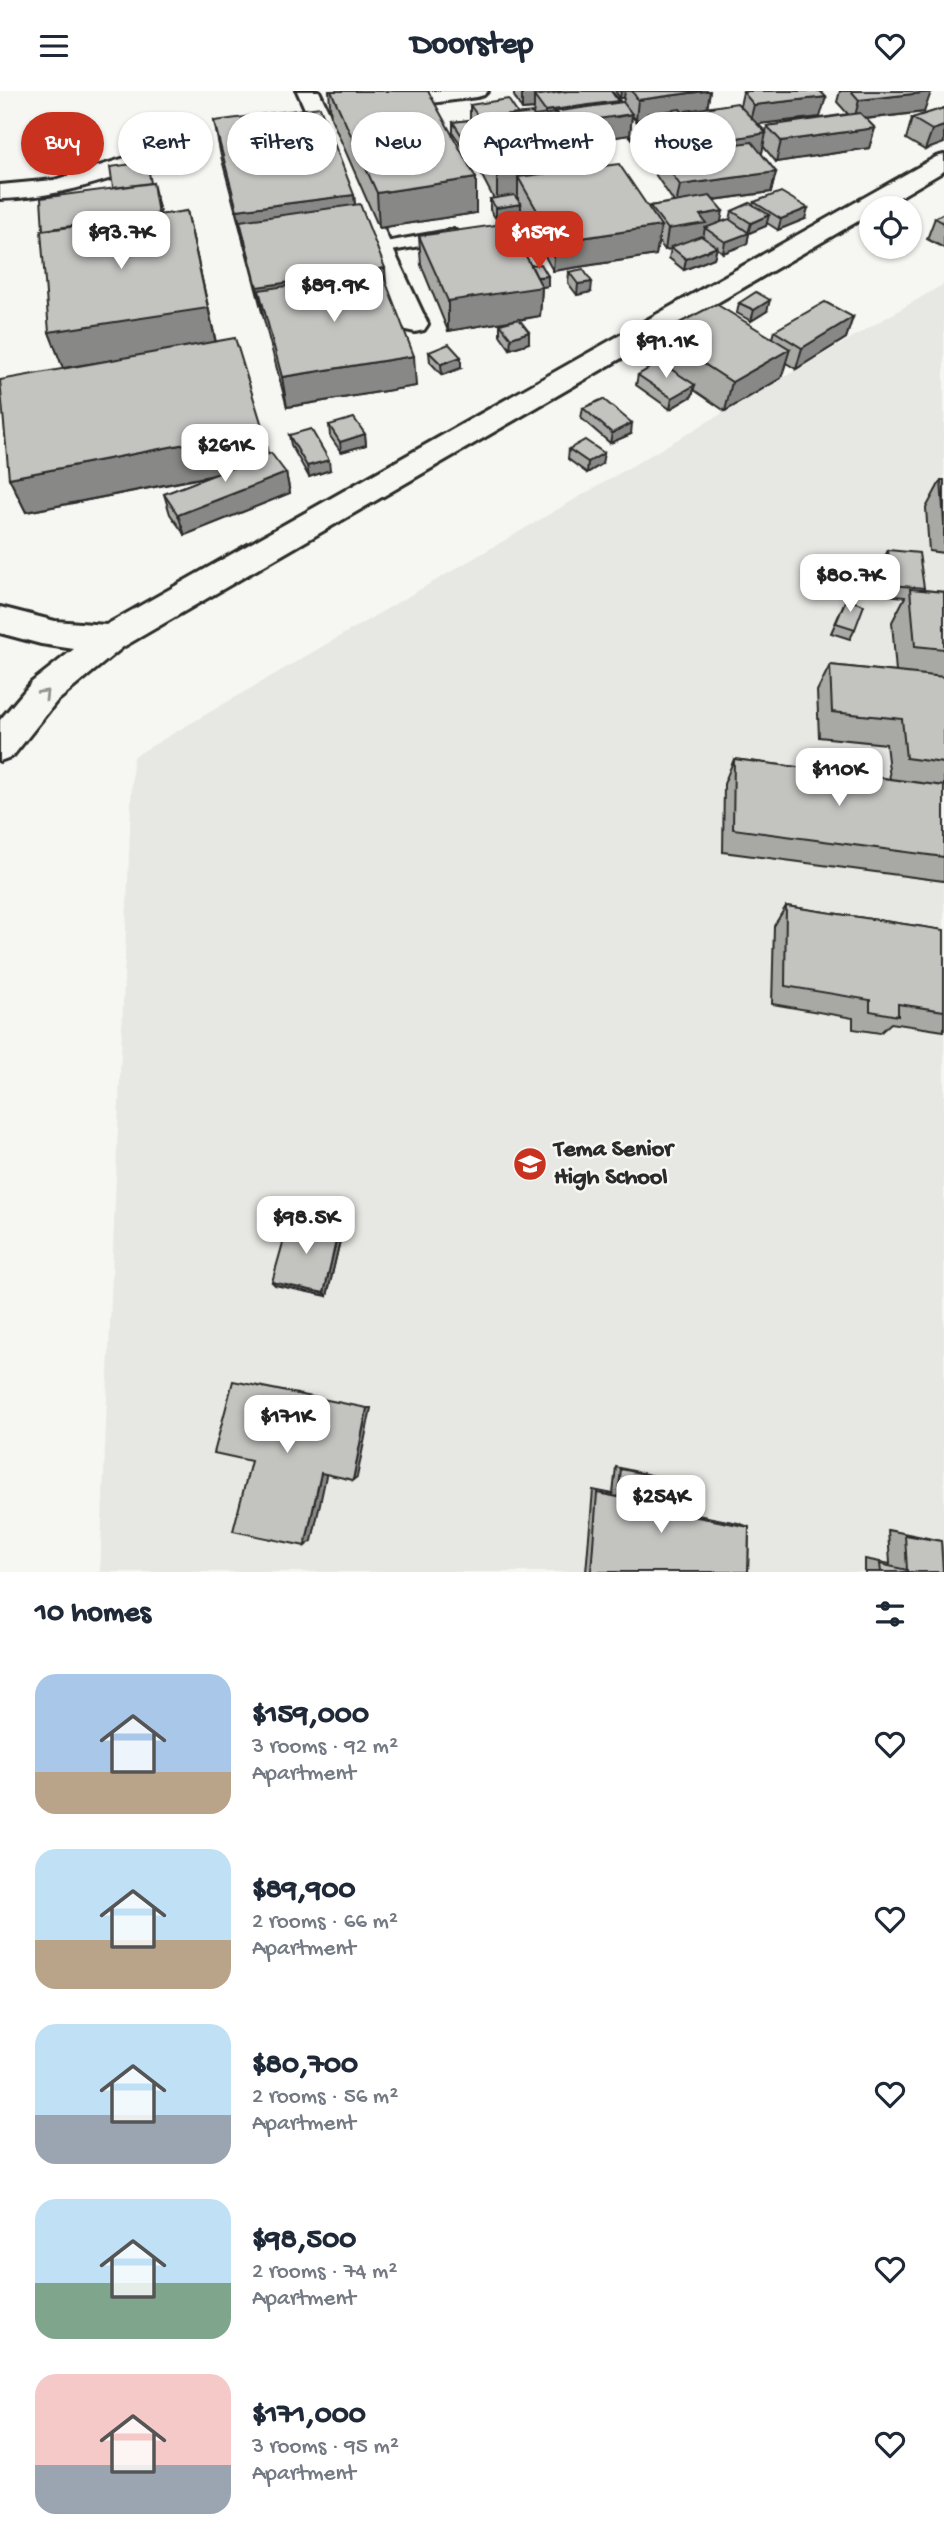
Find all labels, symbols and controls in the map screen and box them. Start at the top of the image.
icon: menu [35,27,73,65]
text: Doorstep [411,27,533,65]
icon: heart [871,27,909,65]
chip: Buy [21,112,104,175]
chip: Rent [118,112,213,175]
chip: Filters [227,112,337,175]
chip: New [351,112,445,175]
chip: Apartment [459,112,616,175]
chip: House [630,112,736,175]
map controls [859,196,922,259]
button: locate [859,196,922,259]
pin: $93.7K [64,211,178,271]
pin: $159K [490,211,588,271]
text: $93.7K [88,220,154,247]
text: $159K [511,220,567,247]
pin: $89.9K [277,265,391,324]
text: $89.9K [301,273,367,300]
pin: $91.1K [609,321,723,380]
text: $91.1K [636,329,696,356]
pin: $261K [176,425,274,484]
text: $261K [197,433,253,460]
pin: $80.7K [793,554,907,614]
text: $80.7K [816,563,884,590]
one-way arrow [35,689,48,702]
pin: $110K [790,749,888,808]
text: $110K [812,757,866,784]
place label: Tema Senior High School [552,1136,675,1193]
school or university icon: Tema Senior High School [511,1145,549,1183]
pin: $98.5K [249,1197,363,1256]
text: $98.5K [273,1205,339,1232]
pin: $171K [238,1395,336,1455]
text: $171K [260,1404,314,1431]
pin: $254K [612,1475,710,1535]
text: $254K [632,1484,690,1511]
icon: filters [871,1595,909,1633]
text: 10 homes [35,1597,151,1632]
text: $159,000 [252,1699,369,1734]
icon: home [91,1702,175,1786]
icon: heart [871,1725,909,1763]
text: 3 rooms · 92 m² [252,1734,398,1761]
text: Apartment [252,1761,356,1788]
text: $89,900 [252,1874,355,1909]
icon: home [91,1877,175,1961]
icon: heart [871,1900,909,1938]
text: 2 rooms · 66 m² [252,1909,398,1936]
text: Apartment [252,1936,356,1963]
text: $80,700 [252,2049,358,2084]
icon: home [91,2052,175,2136]
icon: heart [871,2075,909,2113]
text: 2 rooms · 56 m² [252,2084,398,2111]
text: Apartment [252,2111,356,2138]
text: $98,500 [252,2224,356,2259]
icon: home [91,2227,175,2311]
icon: heart [871,2250,909,2288]
text: 2 rooms · 74 m² [252,2259,397,2286]
text: Apartment [252,2286,356,2313]
text: $171,000 [252,2399,366,2434]
icon: home [91,2402,175,2486]
icon: heart [871,2425,909,2463]
text: 3 rooms · 95 m² [252,2434,399,2461]
text: Apartment [252,2461,356,2488]

